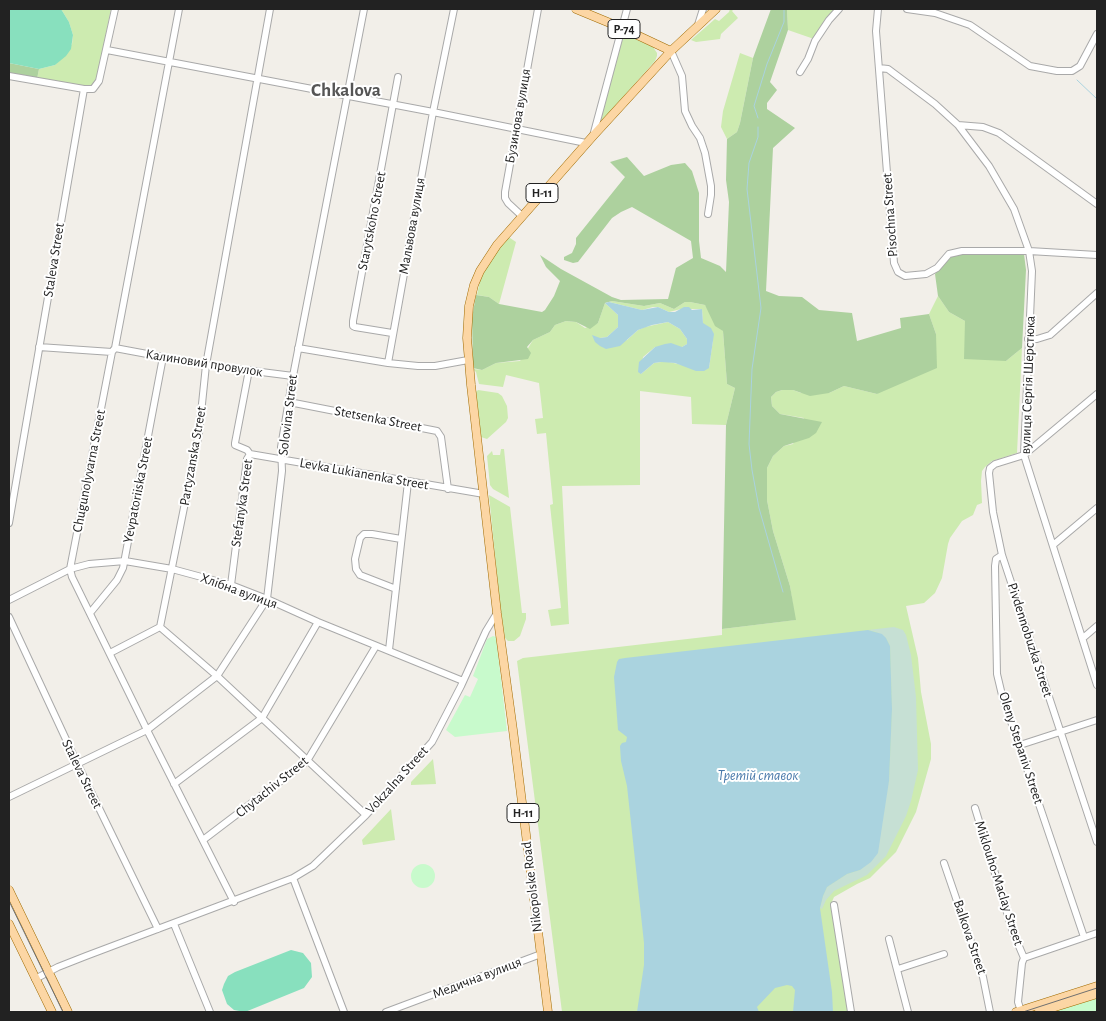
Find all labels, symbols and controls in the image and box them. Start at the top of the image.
road number: Р-74 [608,20,640,38]
street label: Бузинова вулиця [501,67,535,165]
district label: Chkalova [311,79,381,101]
street label: Starytskoho Street [354,170,390,272]
street label: Pisochna Street [879,172,901,258]
street label: Мальвова вулиця [395,176,429,276]
road number: Н-11 [526,184,558,202]
street label: Staleva Street [40,222,68,298]
street label: вулиця Сергія Шерстюка [1017,315,1039,455]
street label: Калиновий провулок [144,345,264,381]
street label: Solovina Street [275,373,301,457]
street label: Stetsenka Street [333,402,423,436]
street label: Partyzanska Street [176,405,210,507]
street label: Chugunolyvarna Street [69,408,109,534]
street label: Yevpatoriiska Street [119,435,157,545]
street label: Levka Lukianenka Street [298,454,430,494]
street label: Stefanyka Street [228,458,256,548]
street label: Хлібна вулиця [198,569,280,613]
street label: Pivdennobuzka Street [1004,581,1056,699]
street label: Oleny Stepaniv Street [995,690,1047,806]
street label: Staleva Street [58,737,106,811]
street label: Vokzalna Street [362,743,432,817]
street label: Chytachiv Street [232,753,312,821]
water label: Третій ставок [717,766,799,784]
road number: Н-11 [507,804,539,822]
street label: Miklouho-Maclay Street [971,819,1027,947]
street label: Nikopolske Road [518,841,546,933]
street label: Balkova Street [949,898,991,976]
street label: Медична вулиця [430,953,524,1003]

